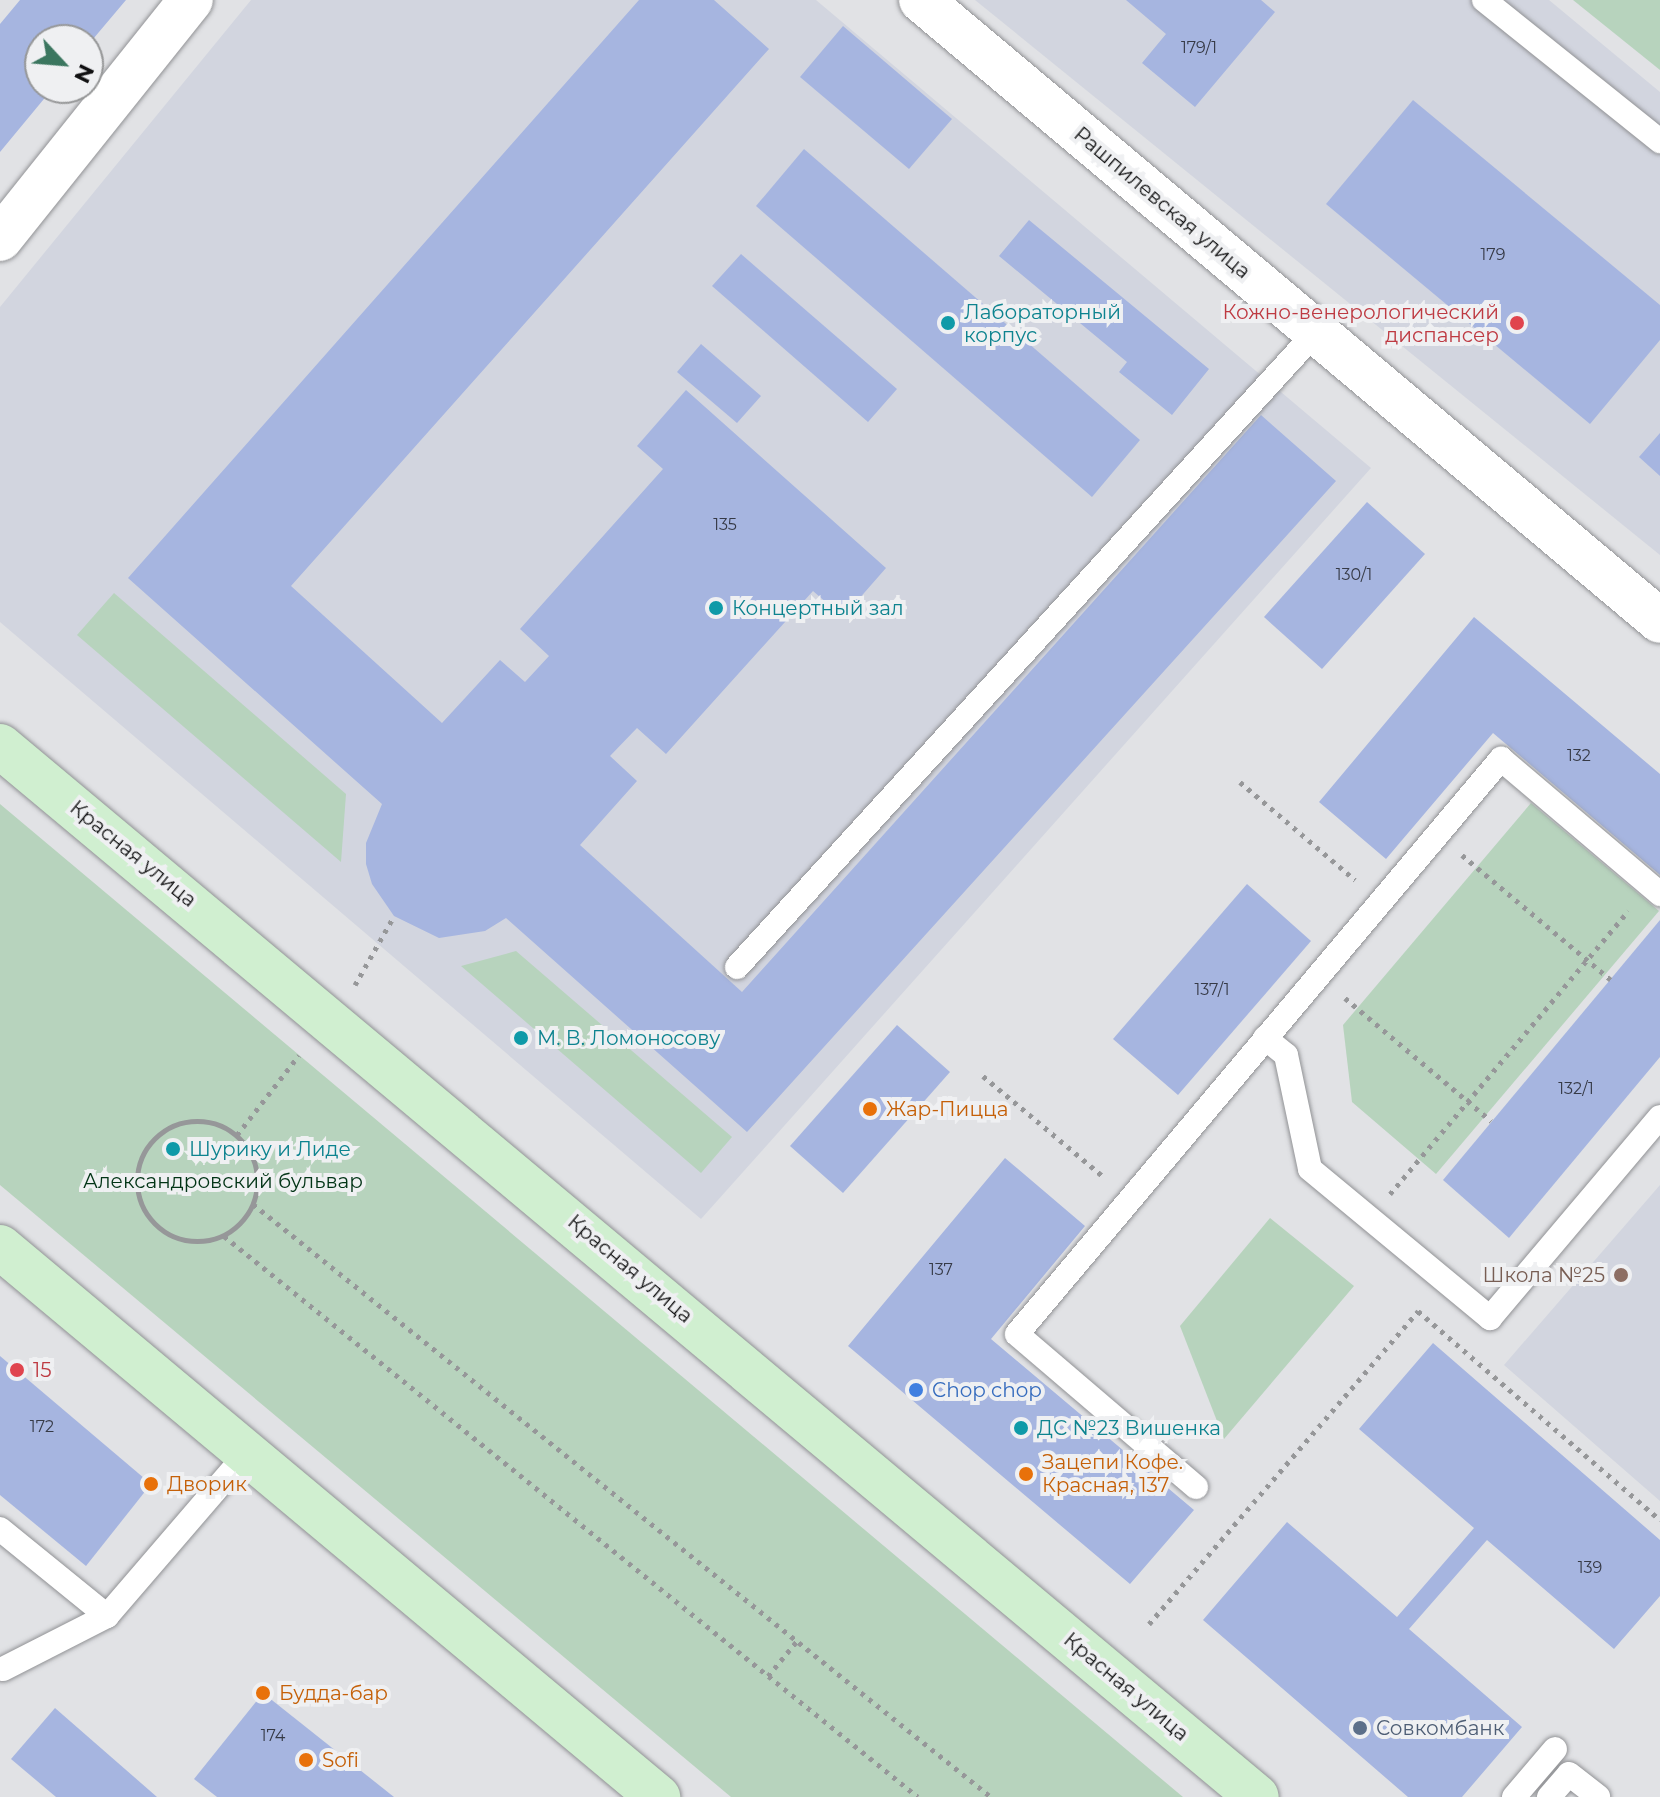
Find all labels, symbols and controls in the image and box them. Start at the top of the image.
north arrow [24,24,104,104]
house number: 179/1 [1181,38,1217,58]
text: N [68,60,100,88]
street label: Рашпилевская улица [1069,122,1255,284]
house number: 179 [1481,245,1505,265]
place label: Лабораторный корпус [964,300,1121,347]
place label: Кожно-венерологический диспансер [1222,300,1499,347]
marker: Кожно-венерологический диспансер [1506,312,1528,334]
marker: Лабораторный корпус [939,314,957,332]
house number: 135 [713,515,737,535]
house number: 130/1 [1336,565,1372,585]
place label: Концертный зал [732,596,904,620]
marker: Концертный зал [707,599,725,617]
house number: 132 [1567,746,1591,766]
street label: Красная улица [65,796,201,912]
house number: 137/1 [1195,980,1229,1000]
place label: М. В. Ломоносову [537,1026,720,1050]
marker: М. В. Ломоносову [512,1029,530,1047]
house number: 132/1 [1558,1079,1594,1099]
place label: Жар-Пицца [886,1097,1008,1121]
marker: Жар-Пицца [861,1100,879,1118]
place label: Шурику и Лиде [189,1137,351,1161]
marker: Шурику и Лиде [164,1140,182,1158]
park label: Александровский бульвар [83,1169,363,1193]
street label: Красная улица [563,1210,697,1328]
house number: 137 [929,1260,953,1280]
place label: Школа №25 [1483,1263,1605,1287]
marker: Школа №25 [1612,1266,1630,1284]
place label: 15 [33,1358,52,1382]
marker: 15 [8,1361,26,1379]
place label: Chop chop [932,1378,1042,1402]
marker: Chop chop [907,1381,925,1399]
place label: ДС №23 Вишенка [1037,1416,1221,1440]
house number: 172 [30,1417,54,1437]
marker: ДС №23 Вишенка [1012,1419,1030,1437]
place label: Зацепи Кофе. Красная, 137 [1042,1450,1183,1497]
marker: Зацепи Кофе. Красная, 137 [1017,1465,1035,1483]
place label: Дворик [167,1472,247,1496]
marker: Дворик [142,1475,160,1493]
house number: 139 [1578,1558,1602,1578]
street label: Красная улица [1059,1628,1193,1746]
place label: Будда-бар [279,1681,388,1705]
marker: Будда-бар [254,1684,272,1702]
place label: Совкомбанк [1376,1716,1504,1740]
marker: Совкомбанк [1351,1719,1369,1737]
house number: 174 [261,1726,285,1746]
place label: Sofi [322,1748,359,1772]
marker: Sofi [297,1751,315,1769]

